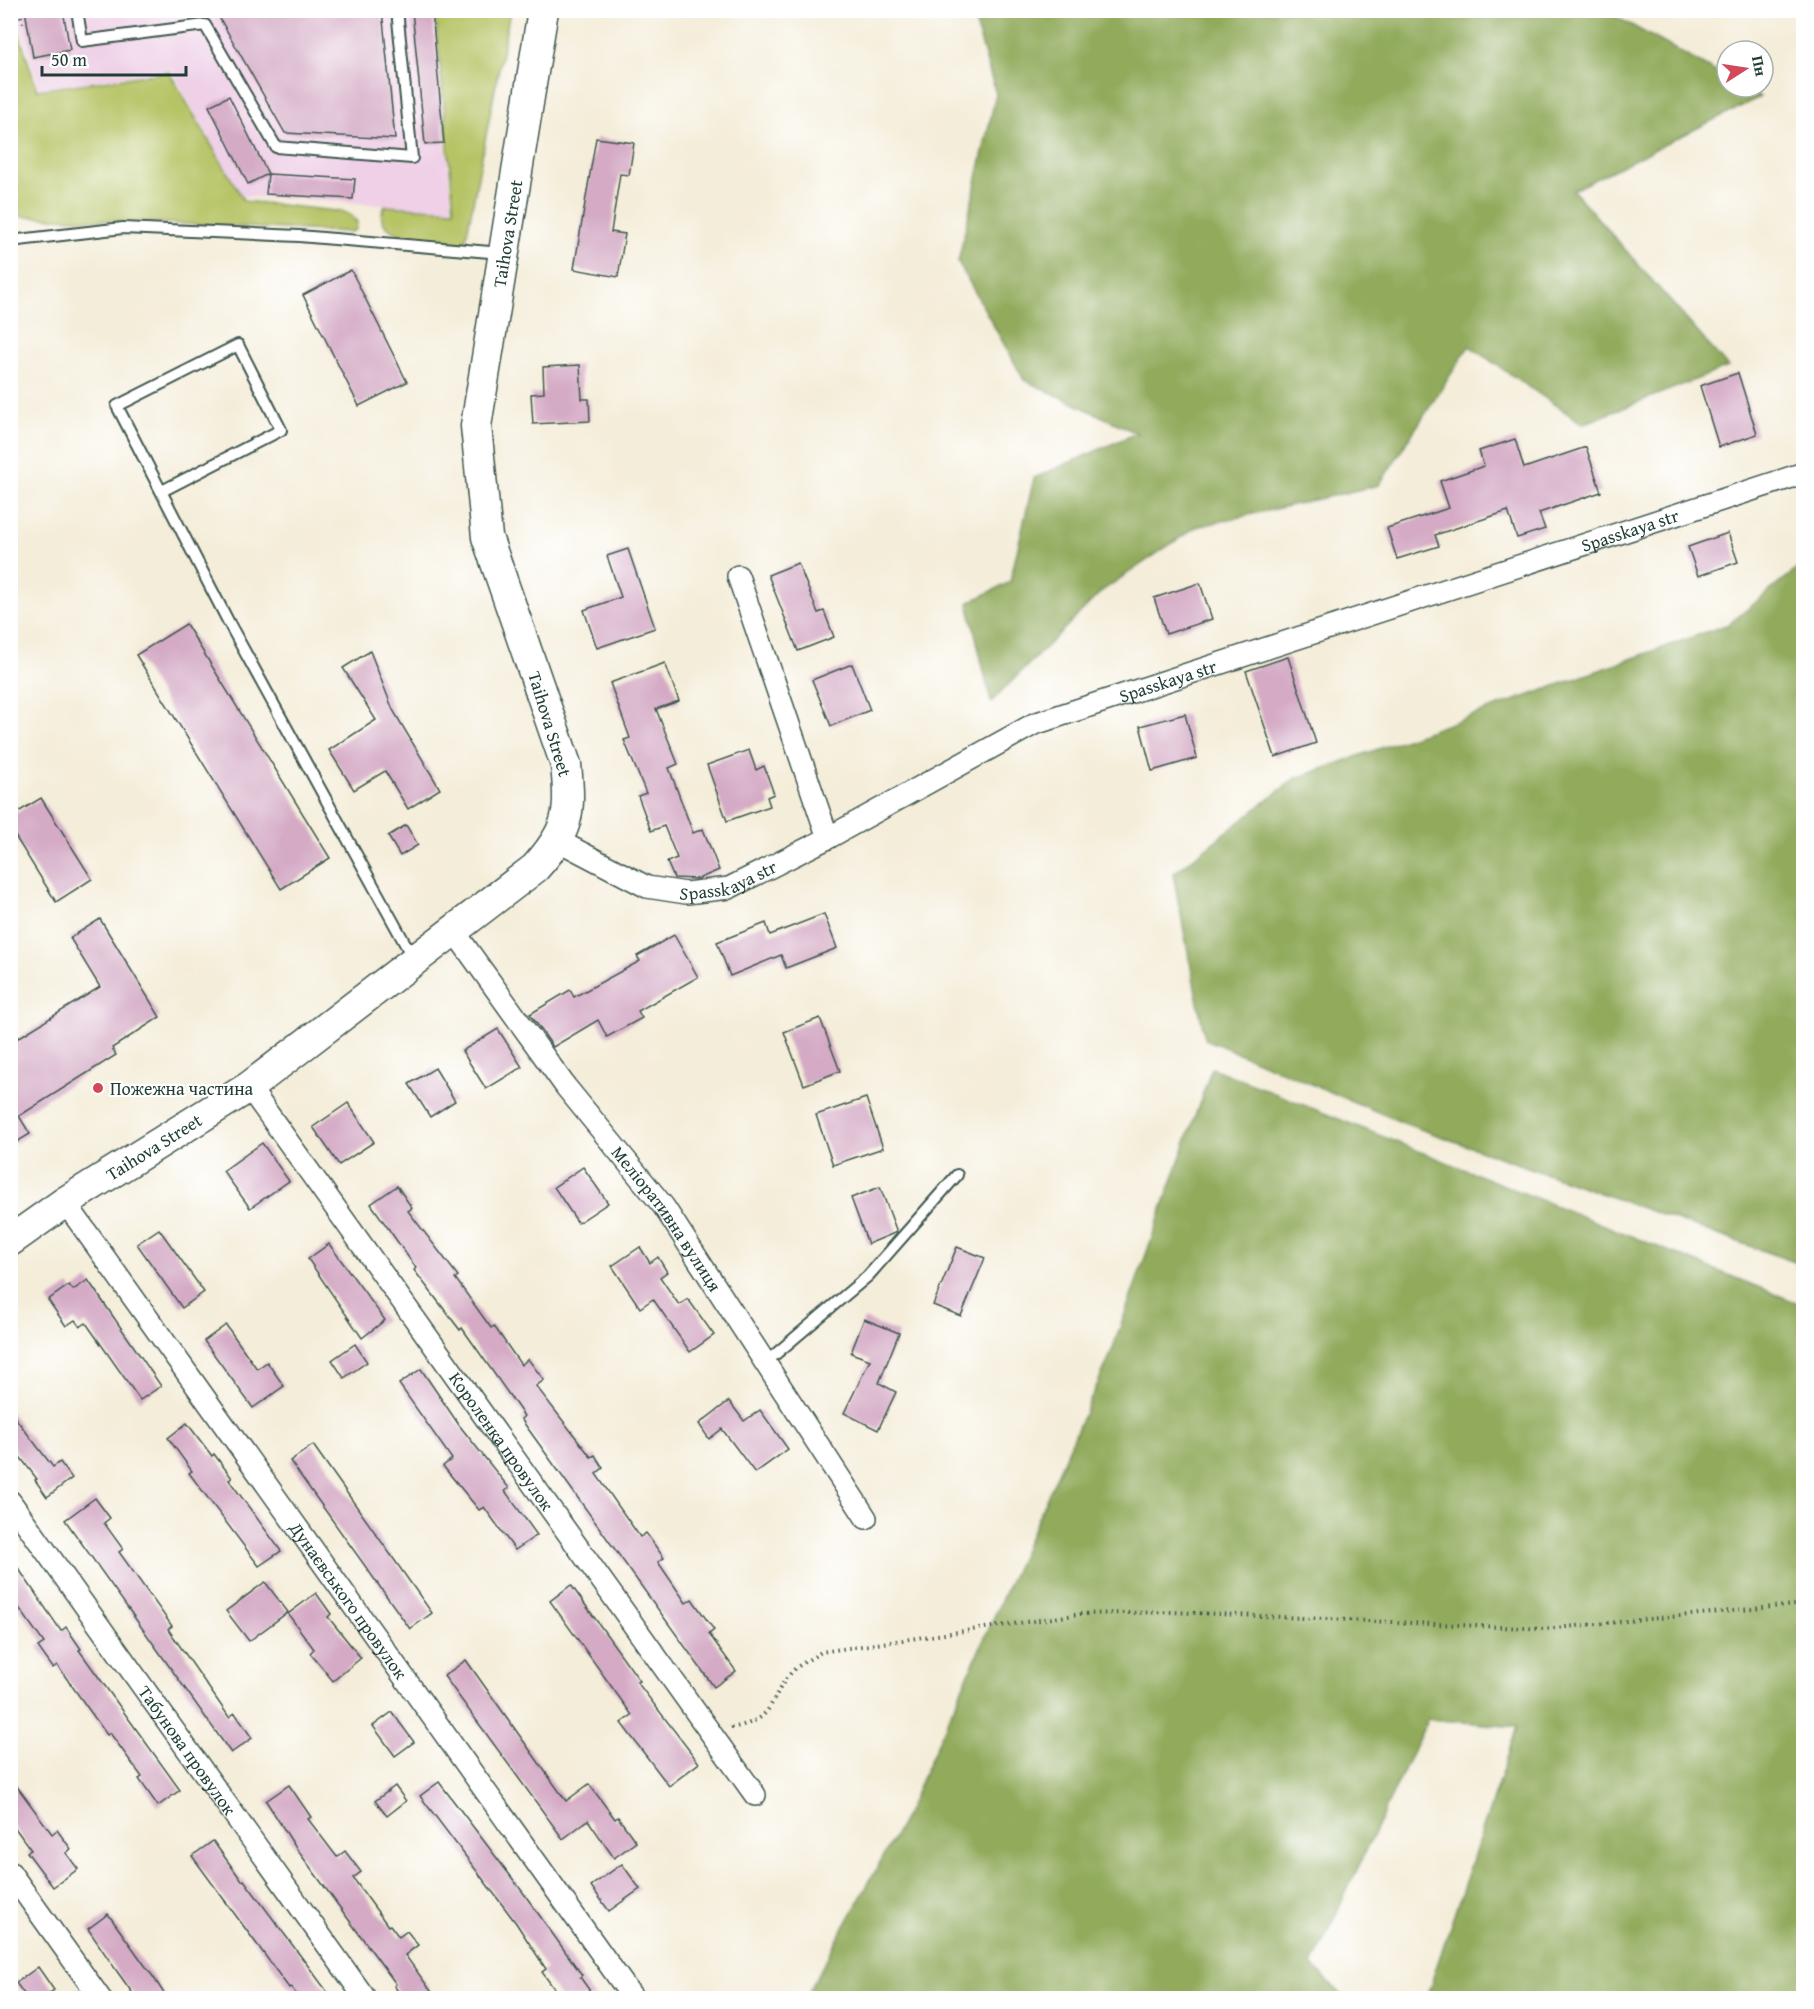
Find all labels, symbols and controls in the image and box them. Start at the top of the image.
scale bar [42,39,186,77]
north arrow [1715,39,1775,99]
text: 50 m [51,46,87,73]
text: Пн [1746,53,1774,79]
street label: Taihova Street [485,177,529,289]
street label: Spasskaya str [1577,501,1683,558]
street label: Spasskaya str [1115,652,1220,709]
street label: Taihova Street [521,668,579,780]
street label: Spasskaya str [678,852,782,907]
place label: Пожежна частина [110,1075,254,1102]
marker: Пожежна частина [91,1081,105,1095]
street label: Taihova Street [100,1106,207,1187]
street label: Меліоративна вулиця [605,1140,729,1297]
street label: Короленка провулок [443,1366,561,1517]
street label: Дунаєвського провулок [283,1515,415,1685]
street label: Табунова провулок [132,1680,244,1821]

